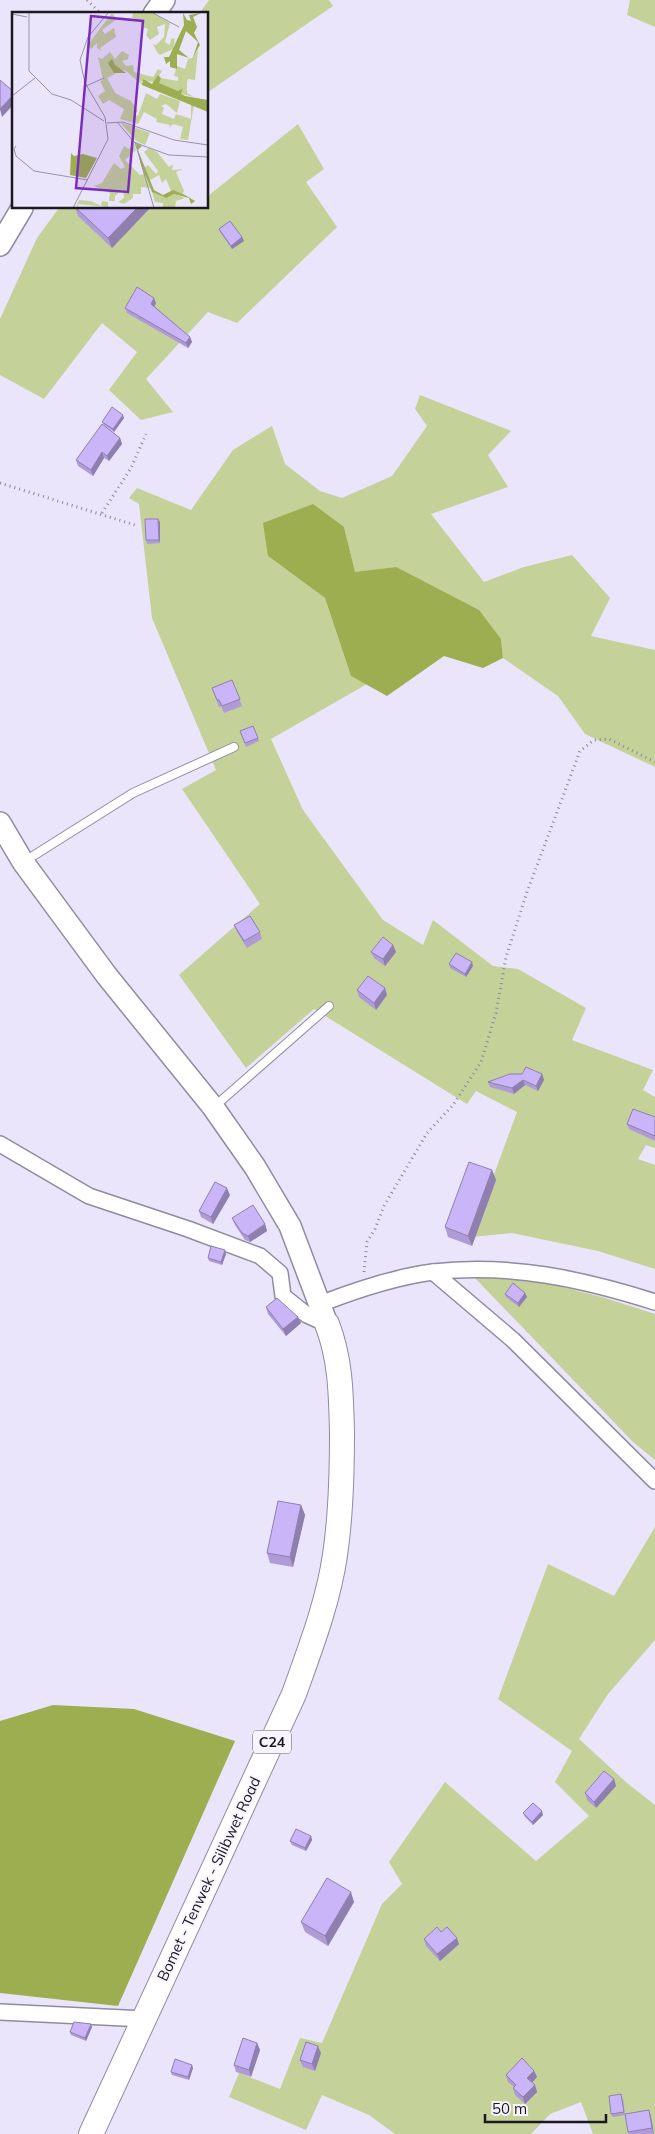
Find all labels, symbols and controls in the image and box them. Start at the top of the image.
inset map [12,12,209,209]
road number: C24 [253,1730,291,1754]
street label: Bomet - Tenwek - Silibwet Road [153,1774,264,1984]
scale bar [485,2092,606,2124]
text: 50 m [492,2099,527,2118]

